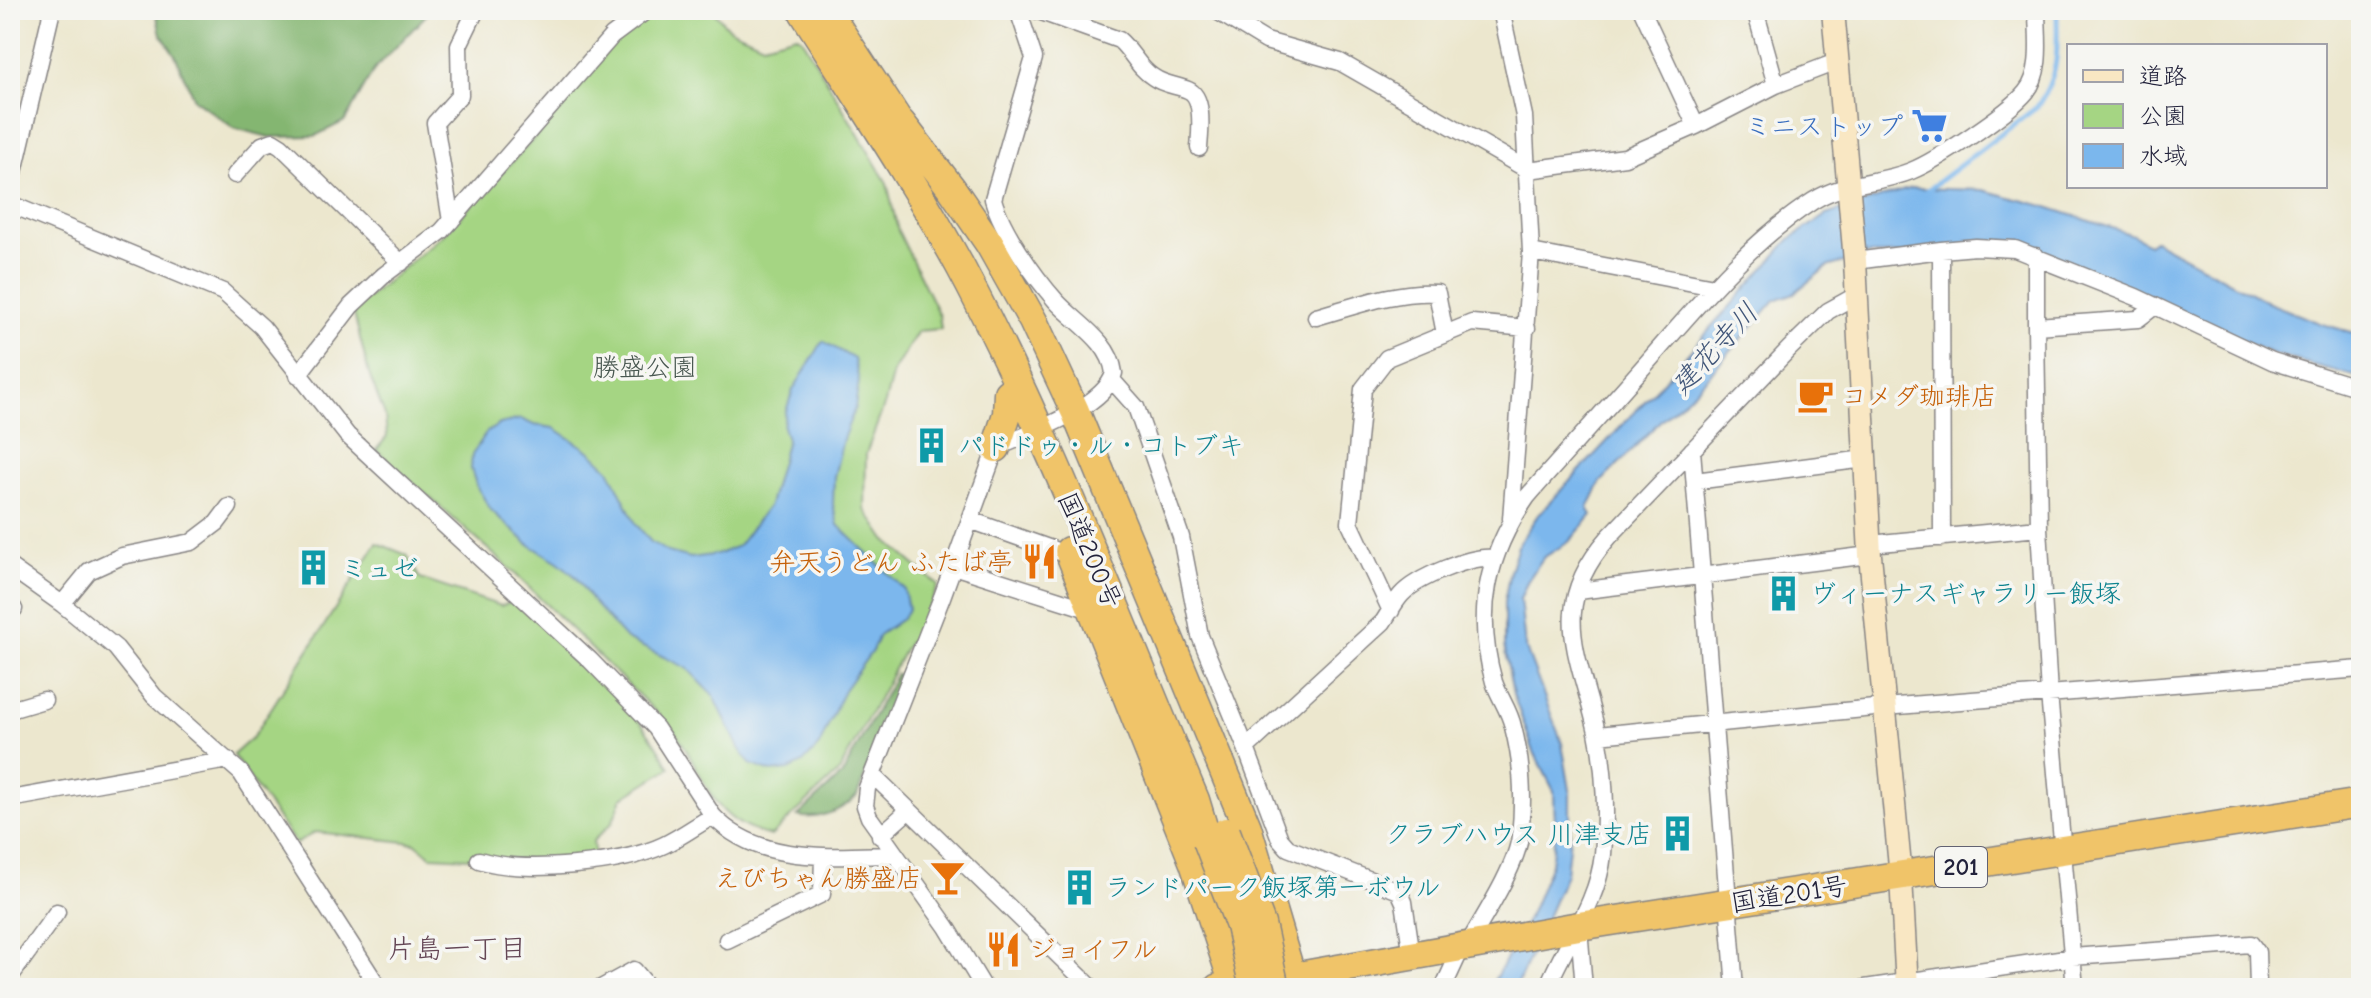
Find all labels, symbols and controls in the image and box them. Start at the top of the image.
legend [2067,44,2327,188]
text: 道路 [2139,62,2187,90]
text: 公園 [2139,102,2187,130]
supermarket icon: ミニストップ [1910,107,1948,145]
place label: ミニストップ [1744,112,1903,142]
text: 水域 [2139,142,2187,170]
water label: 建花寺川 [1665,297,1765,401]
park label: 勝盛公園 [593,353,697,383]
cafe icon: コメダ珈琲店 [1796,377,1834,415]
place label: コメダ珈琲店 [1841,382,1997,412]
building icon: パドドゥ・ル・コトブキ [913,426,951,464]
place label: パドドゥ・ル・コトブキ [958,431,1244,461]
street label: 国道200号 [1051,488,1127,613]
restaurant icon: 弁天うどん ふたば亭 [1020,543,1058,581]
place label: 弁天うどん ふたば亭 [770,548,1013,578]
building icon: ミュゼ [295,549,333,587]
place label: ミュゼ [340,554,418,584]
building icon: ヴィーナスギャラリー飯塚 [1765,574,1803,612]
place label: ヴィーナスギャラリー飯塚 [1810,579,2121,609]
building icon: クラブハウス 川津支店 [1659,815,1697,853]
place label: クラブハウス 川津支店 [1385,820,1652,850]
road number: 201 [1935,847,1987,887]
bar icon: えびちゃん勝盛店 [929,859,967,897]
place label: えびちゃん勝盛店 [715,864,922,894]
building icon: ランドパーク飯塚第一ボウル [1060,868,1098,906]
street label: 国道201号 [1729,871,1850,919]
place label: ランドパーク飯塚第一ボウル [1105,873,1441,903]
restaurant icon: ジョイフル [984,930,1022,968]
district label: 片島一丁目 [387,933,527,965]
place label: ジョイフル [1029,935,1158,965]

